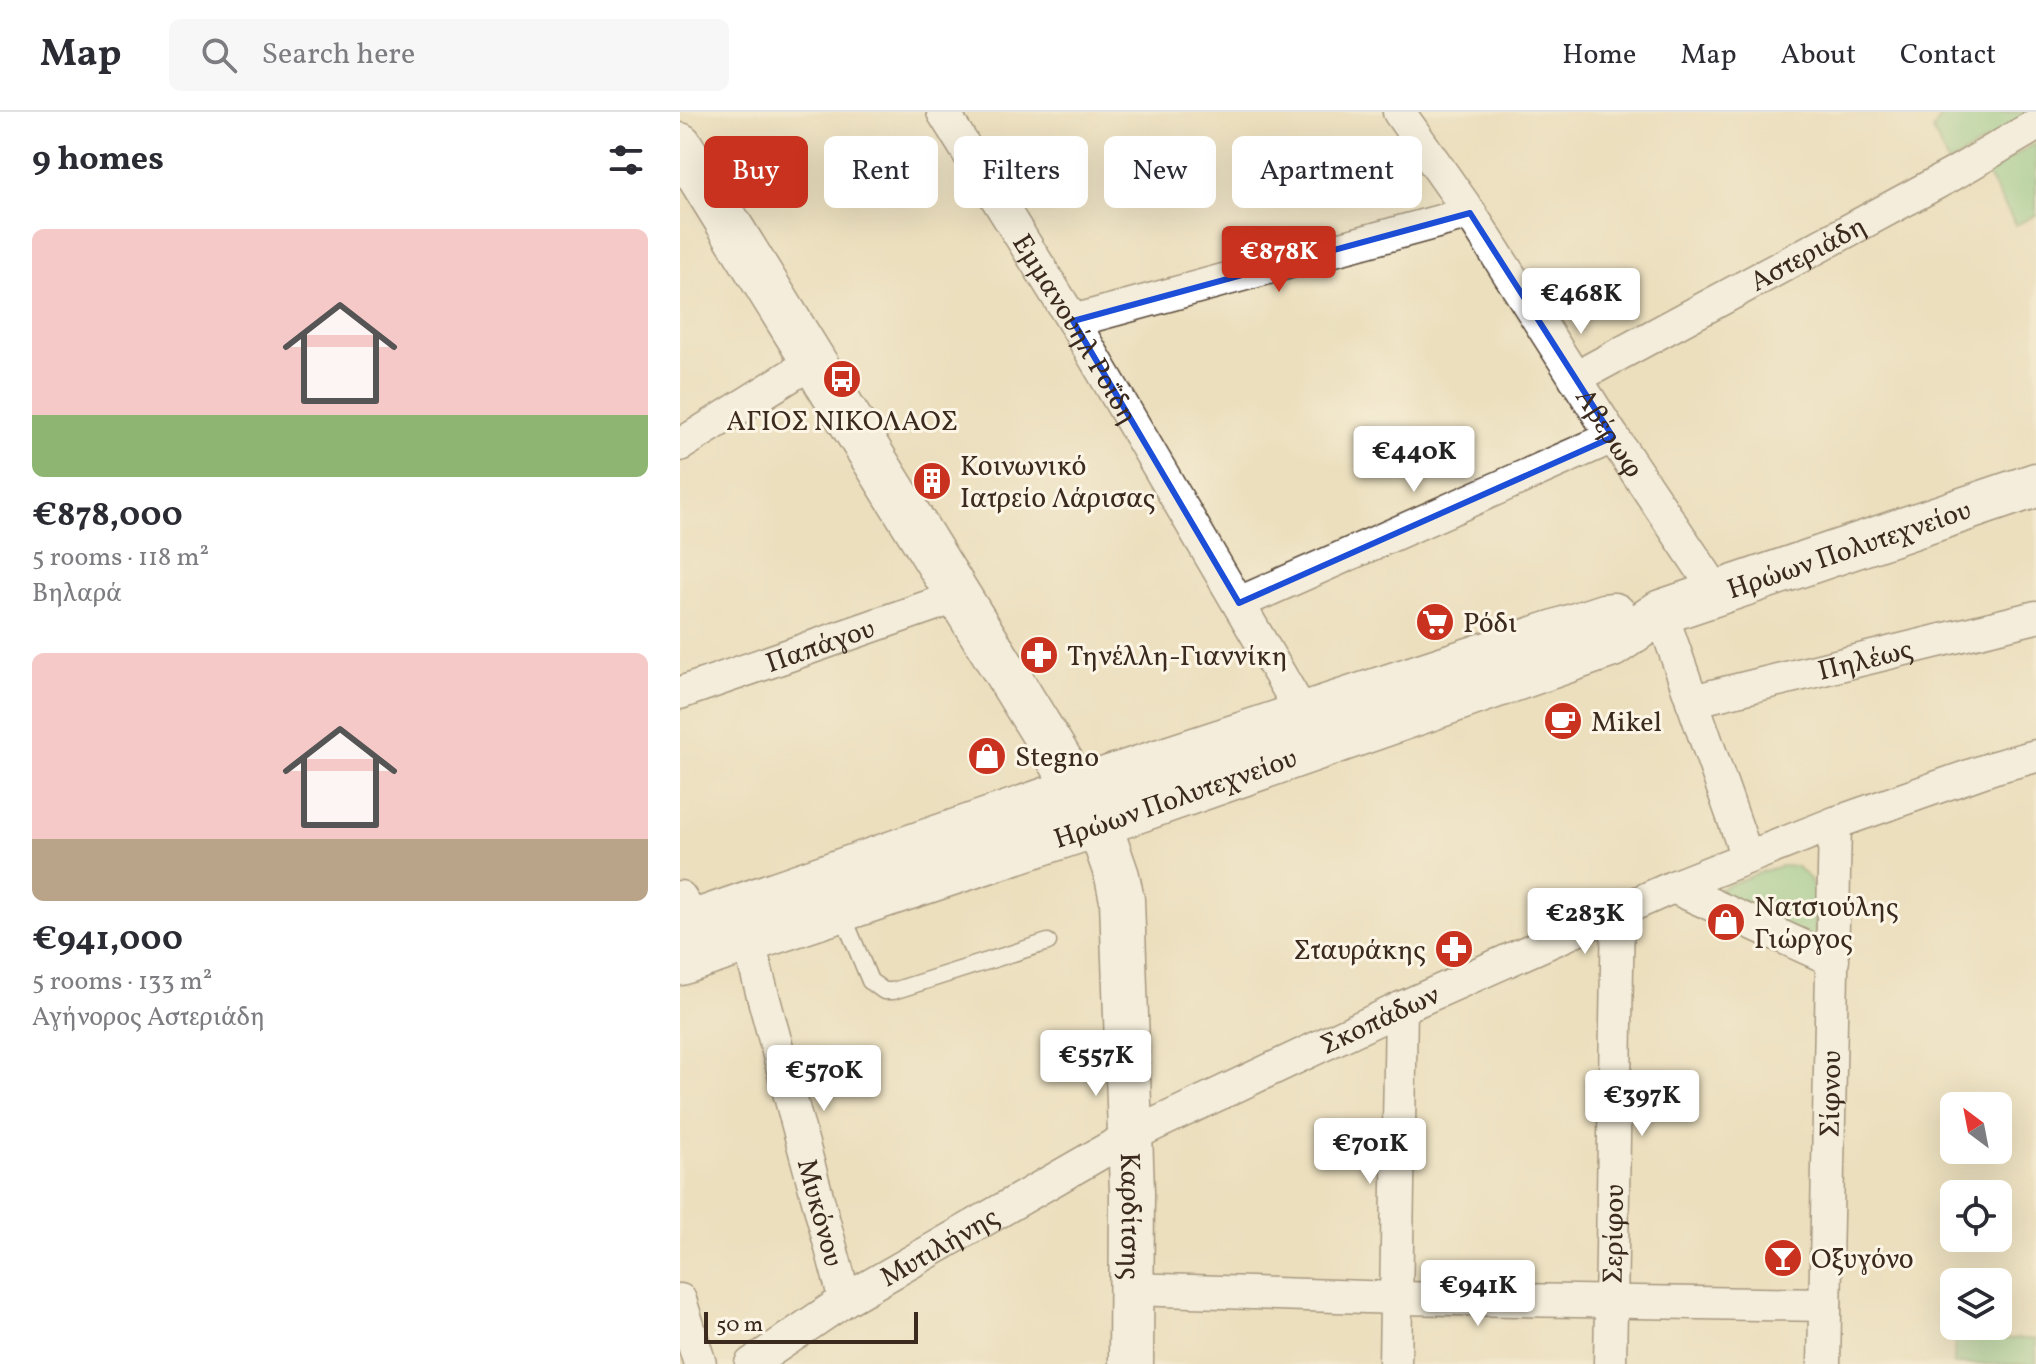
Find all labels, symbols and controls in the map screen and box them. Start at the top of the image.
search box [169,19,729,91]
text: Map [40,29,121,82]
icon: search [197,33,241,77]
text: Search here [261,34,415,76]
text: Home [1562,36,1636,75]
text: Map [1680,36,1736,75]
text: About [1780,36,1856,75]
text: Contact [1900,36,1996,75]
chip: Buy [704,136,808,208]
chip: Rent [824,136,938,208]
chip: Filters [954,136,1088,208]
chip: New [1104,136,1216,208]
chip: Apartment [1232,136,1422,208]
text: 9 homes [32,137,164,184]
icon: filters [604,138,648,182]
street label: Αστεριάδη [1743,208,1874,302]
pin: €878K [1223,226,1335,294]
street label: Εμμανουήλ Ροΐδη [1002,227,1146,432]
text: €878K [1240,234,1318,270]
pin: €468K [1525,268,1637,336]
text: €468K [1540,276,1622,312]
icon: home [268,281,412,425]
bus stop icon: ΑΓΙΟΣ ΝΙΚΟΛΑΟΣ [821,358,863,400]
street label: Αβέρωφ [1565,381,1652,486]
place label: ΑΓΙΟΣ ΝΙΚΟΛΑΟΣ [726,403,958,442]
pin: €440K [1358,426,1470,494]
text: €440K [1372,434,1457,470]
place label: Κοινωνικό Ιατρείο Λάρισας [960,448,1155,519]
building icon: Κοινωνικό Ιατρείο Λάρισας [911,460,953,502]
street label: Ηρώων Πολυτεχνείου [1722,491,1977,610]
text: €878,000 [32,493,183,540]
text: 5 rooms · 118 m² [32,540,209,576]
text: Βηλαρά [32,576,122,612]
supermarket icon: Ρόδι [1414,601,1456,643]
place label: Ρόδι [1463,605,1517,644]
street label: Παπάγου [761,610,880,684]
street label: Πηλέως [1814,631,1917,692]
pharmacy icon: Τηνέλλη-Γιαννίκη [1018,634,1060,676]
place label: Τηνέλλη-Γιαννίκη [1067,638,1288,677]
cafe icon: Mikel [1542,700,1584,742]
place label: Mikel [1591,704,1662,743]
icon: home [268,705,412,849]
shop icon: Stegno [966,735,1008,777]
place label: Stegno [1015,739,1099,778]
street label: Ηρώων Πολυτεχνείου [1049,739,1303,860]
pin: €283K [1529,888,1641,956]
place label: Νατσιούλης Γιώργος [1754,889,1899,960]
text: €283K [1546,896,1624,932]
shop icon: Νατσιούλης Γιώργος [1705,901,1747,943]
text: €941,000 [32,917,183,964]
pharmacy icon: Σταυράκης [1433,928,1475,970]
place label: Σταυράκης [1294,932,1426,971]
text: 5 rooms · 133 m² [32,964,212,1000]
street label: Σκοπάδων [1314,976,1446,1065]
text: Αγήνορος Αστεριάδη [32,1000,265,1036]
pin: €557K [1040,1030,1152,1098]
text: €557K [1058,1038,1134,1074]
pin: €570K [768,1045,880,1113]
street label: Σίφνου [1812,1050,1852,1138]
text: €570K [785,1053,863,1089]
pin: €397K [1586,1070,1698,1138]
text: €397K [1603,1078,1681,1114]
north arrow [1940,1092,2012,1164]
map controls [1940,1092,2012,1340]
pin: €701K [1314,1118,1426,1186]
text: €701K [1332,1126,1408,1162]
street label: Καρδίτσης [1109,1152,1149,1280]
street label: Μυκόνου [786,1155,852,1271]
button: locate [1940,1180,2012,1252]
street label: Σερίφου [1594,1184,1635,1284]
street label: Μυτιλήνης [874,1199,1007,1298]
bar icon: Οξυγόνο [1762,1237,1804,1279]
place label: Οξυγόνο [1811,1241,1914,1280]
pin: €941K [1422,1260,1534,1328]
text: €941K [1439,1268,1517,1304]
button: layers [1940,1268,2012,1340]
scale bar [704,1308,918,1344]
text: 50 m [716,1310,763,1341]

